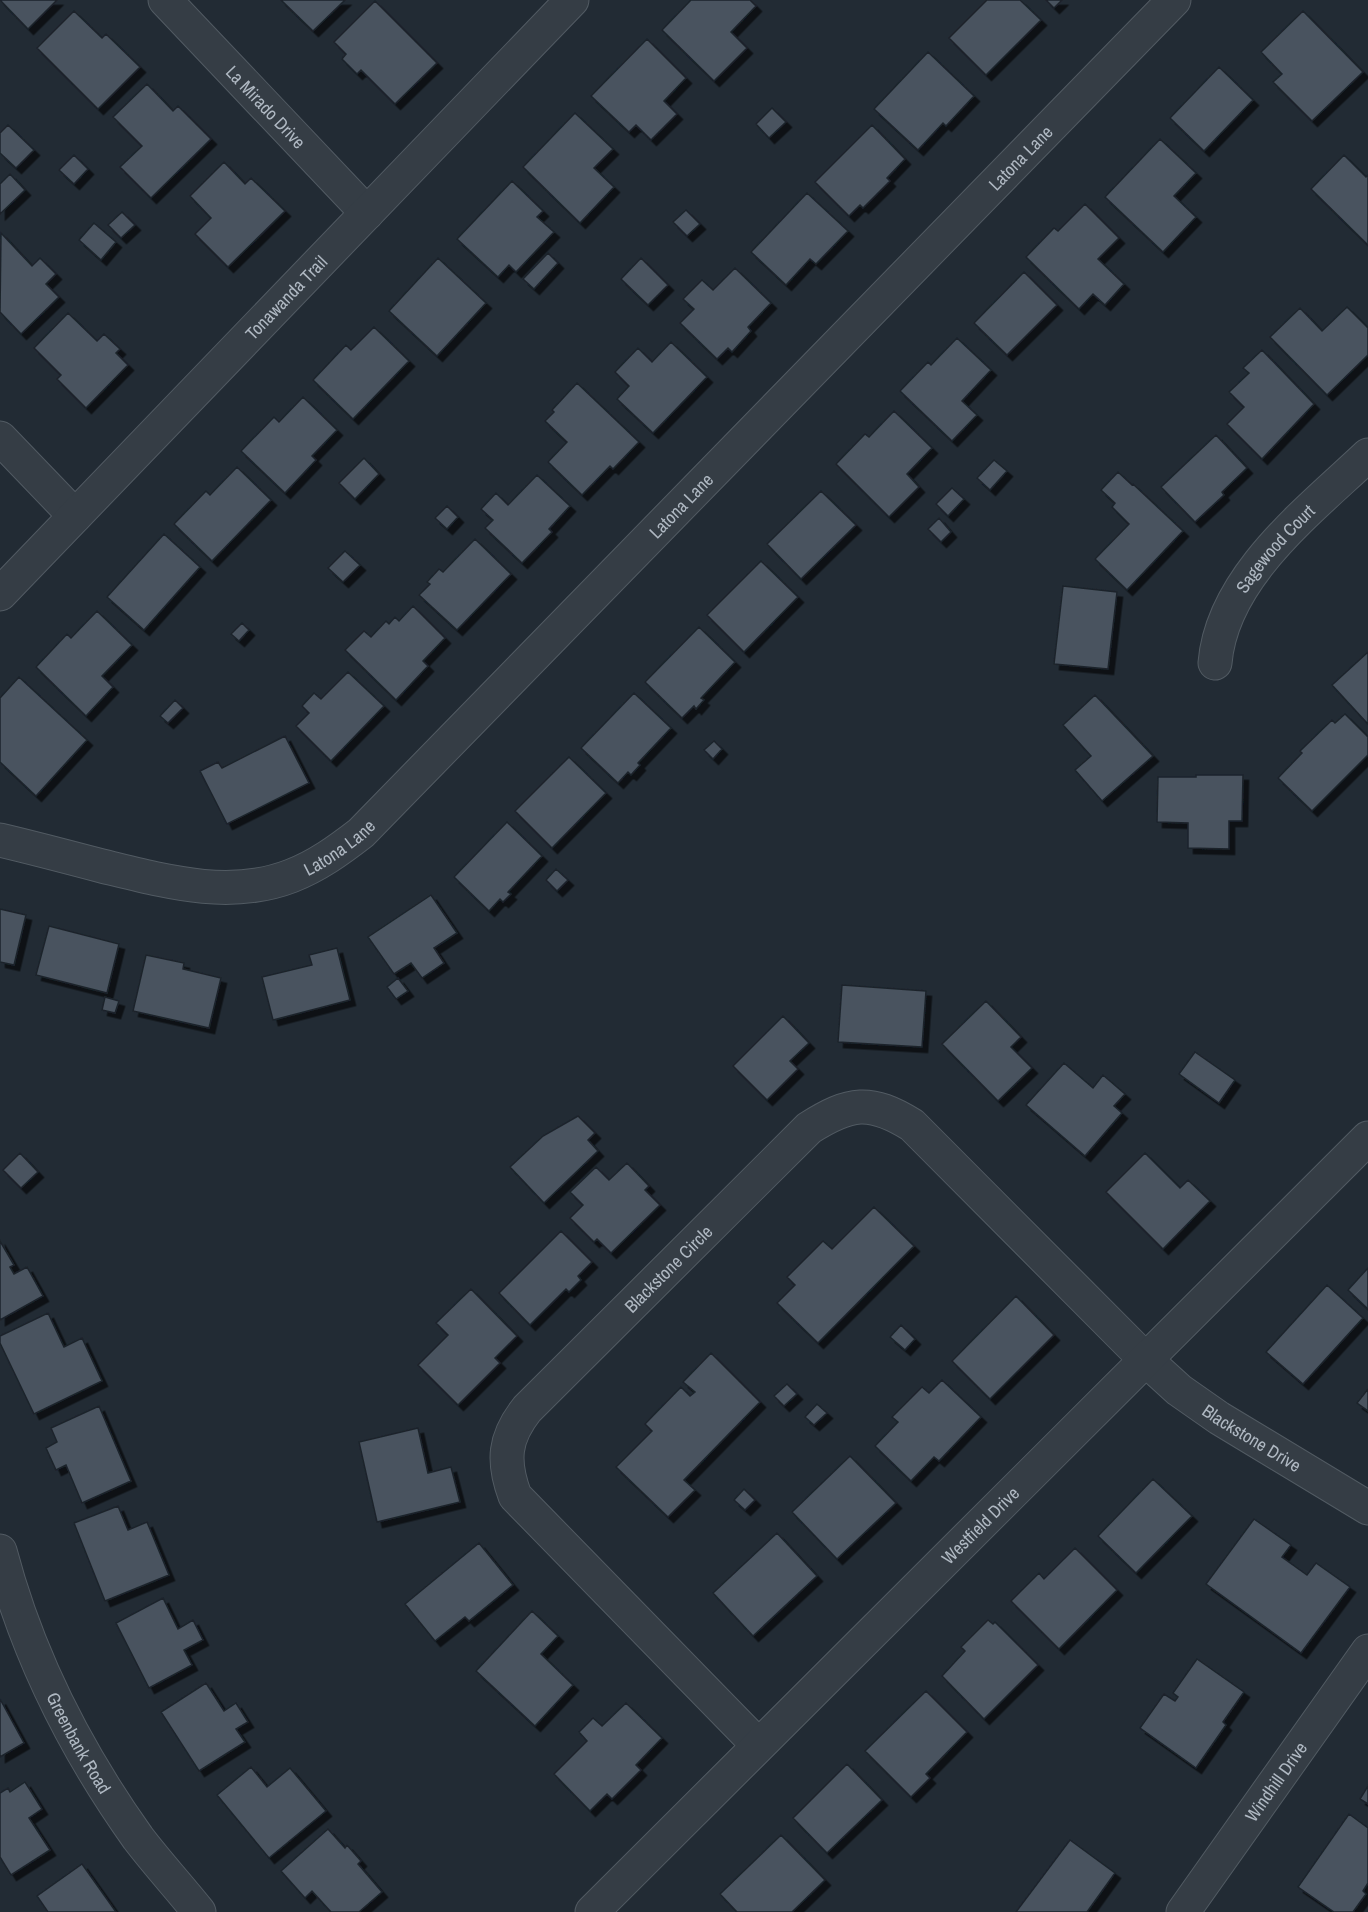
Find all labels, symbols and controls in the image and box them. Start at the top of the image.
street label: La Mirado Drive [221,60,312,154]
street label: Latona Lane [983,119,1058,196]
street label: Tonawanda Trail [239,249,332,345]
street label: Latona Lane [643,467,718,544]
street label: Sagewood Court [1229,498,1320,598]
street label: Latona Lane [299,814,380,881]
street label: Blackstone Circle [618,1219,718,1318]
street label: Blackstone Drive [1198,1398,1306,1477]
street label: Westfield Drive [936,1481,1024,1569]
street label: Greenbank Road [41,1688,117,1798]
street label: Windhill Drive [1238,1736,1313,1827]

